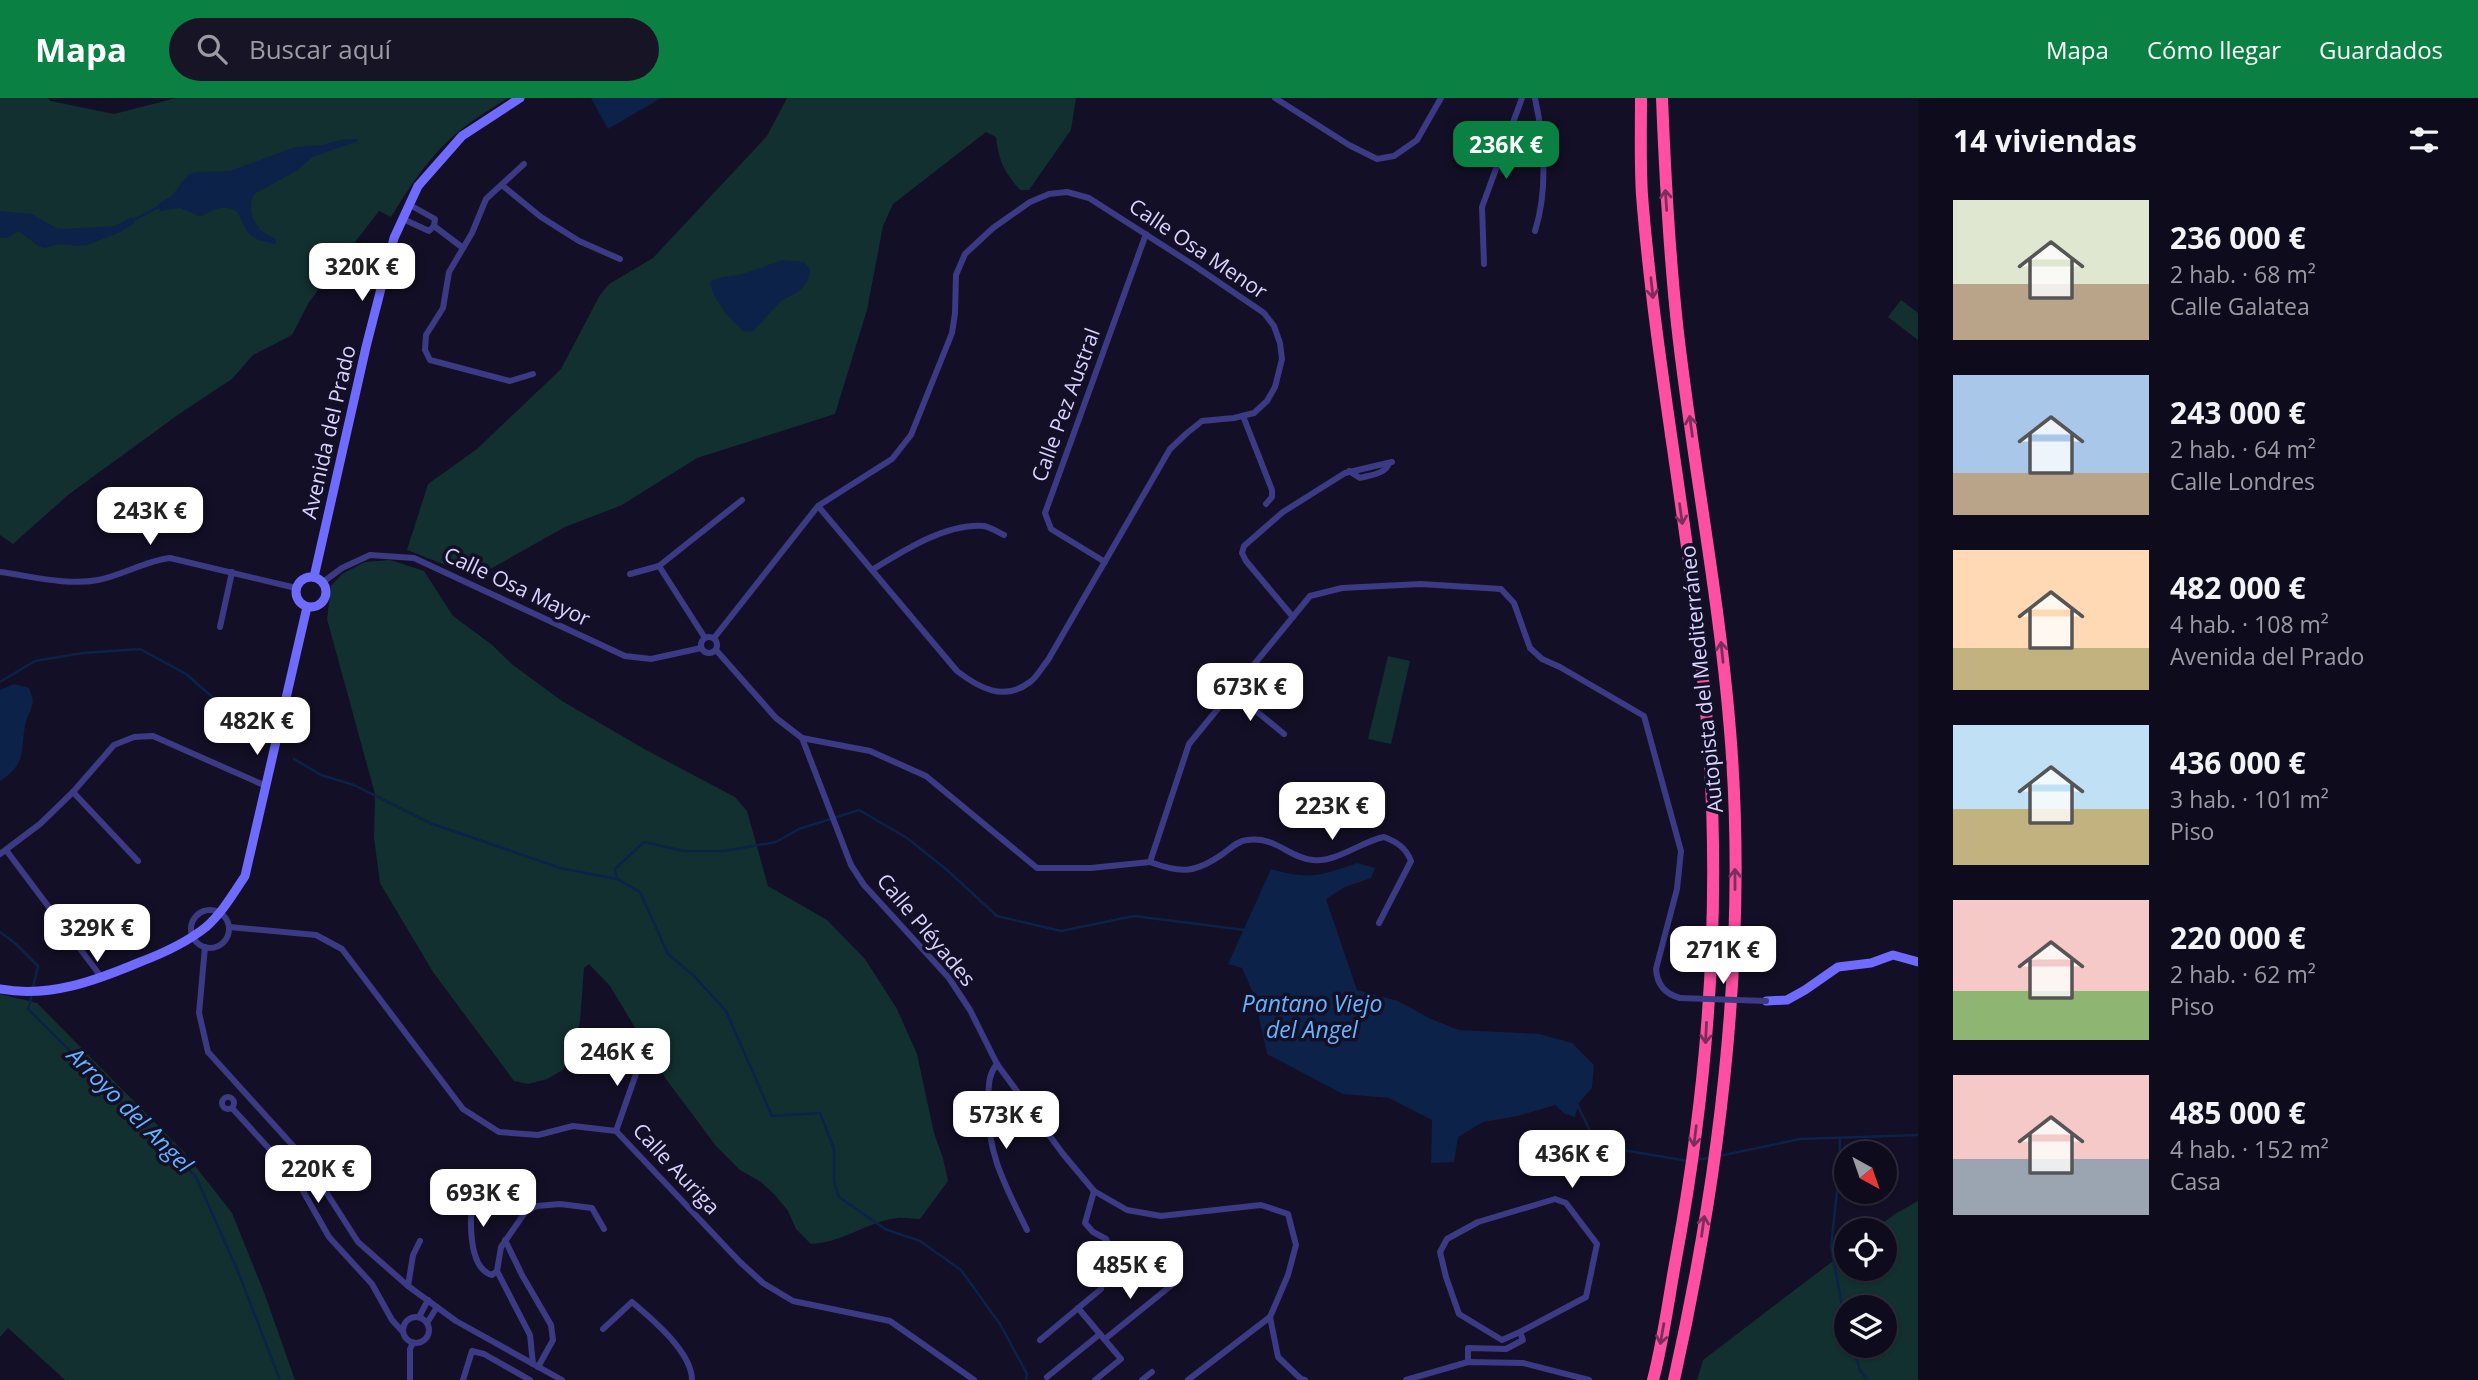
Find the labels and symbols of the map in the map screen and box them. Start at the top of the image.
pin: 236K € [1449,122,1563,181]
one-way arrow [1659,190,1672,212]
street label: Calle Osa Menor [1124,192,1273,305]
pin: 320K € [305,244,419,303]
one-way arrow [1646,276,1659,299]
street label: Calle Pez Austral [1024,324,1106,485]
street label: Avenida del Prado [294,342,362,521]
one-way arrow [1684,416,1697,438]
pin: 243K € [93,488,207,547]
one-way arrow [1675,502,1688,525]
street label: Calle Osa Mayor [440,540,596,632]
street label: Autopista del Mediterráneo [1673,544,1729,814]
one-way arrow [1715,641,1728,664]
pin: 673K € [1193,664,1307,723]
pin: 482K € [200,698,314,757]
pin: 223K € [1275,782,1389,842]
street label: Calle Pléyades [871,867,982,992]
one-way arrow [1728,867,1742,890]
pin: 329K € [40,904,154,964]
pin: 271K € [1666,926,1780,986]
water label: Pantano Viejo del Angel [1242,987,1382,1045]
one-way arrow [1699,1022,1712,1044]
pin: 246K € [560,1028,674,1088]
water label: Arroyo del Angel [59,1038,201,1180]
pin: 573K € [949,1091,1063,1151]
street label: Calle Auriga [627,1116,726,1220]
one-way arrow [1689,1125,1702,1147]
pin: 436K € [1515,1130,1629,1190]
north arrow [1834,1141,1897,1204]
pin: 220K € [261,1146,375,1205]
pin: 693K € [426,1170,540,1229]
one-way arrow [1697,1216,1710,1238]
pin: 485K € [1073,1242,1187,1301]
one-way arrow [1655,1322,1668,1345]

